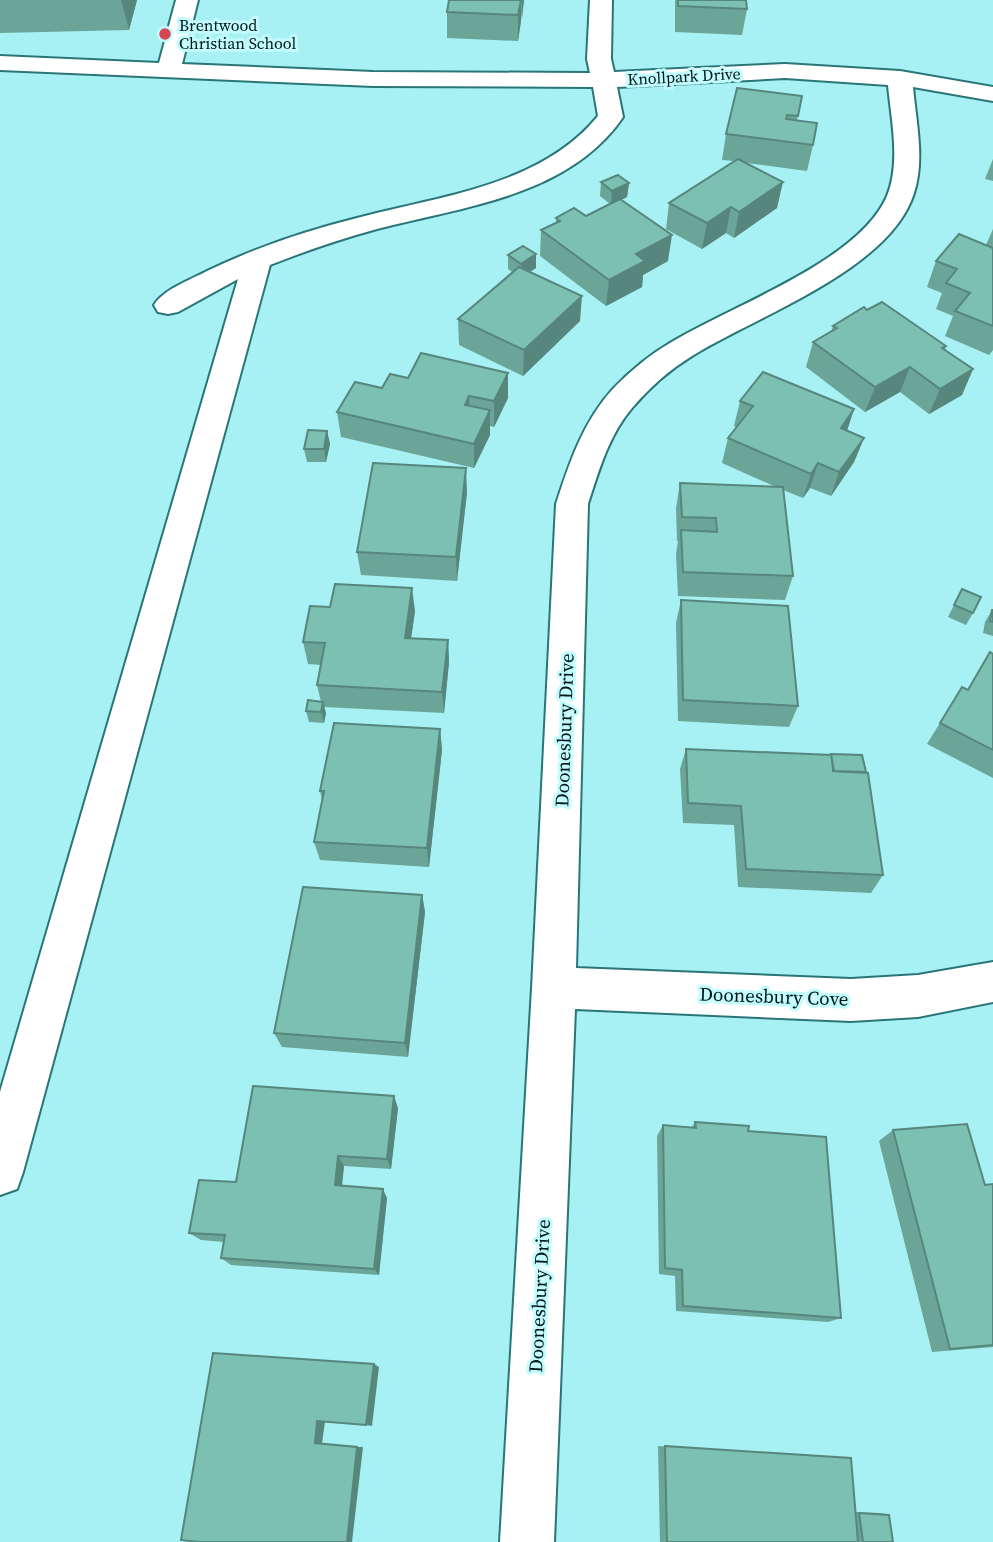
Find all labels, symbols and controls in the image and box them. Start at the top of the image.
place label: Brentwood Christian School [179,14,296,54]
marker: Brentwood Christian School [157,26,173,42]
street label: Knollpark Drive [627,62,741,90]
street label: Doonesbury Drive [548,653,580,807]
street label: Doonesbury Cove [699,980,849,1012]
street label: Doonesbury Drive [522,1219,556,1373]

